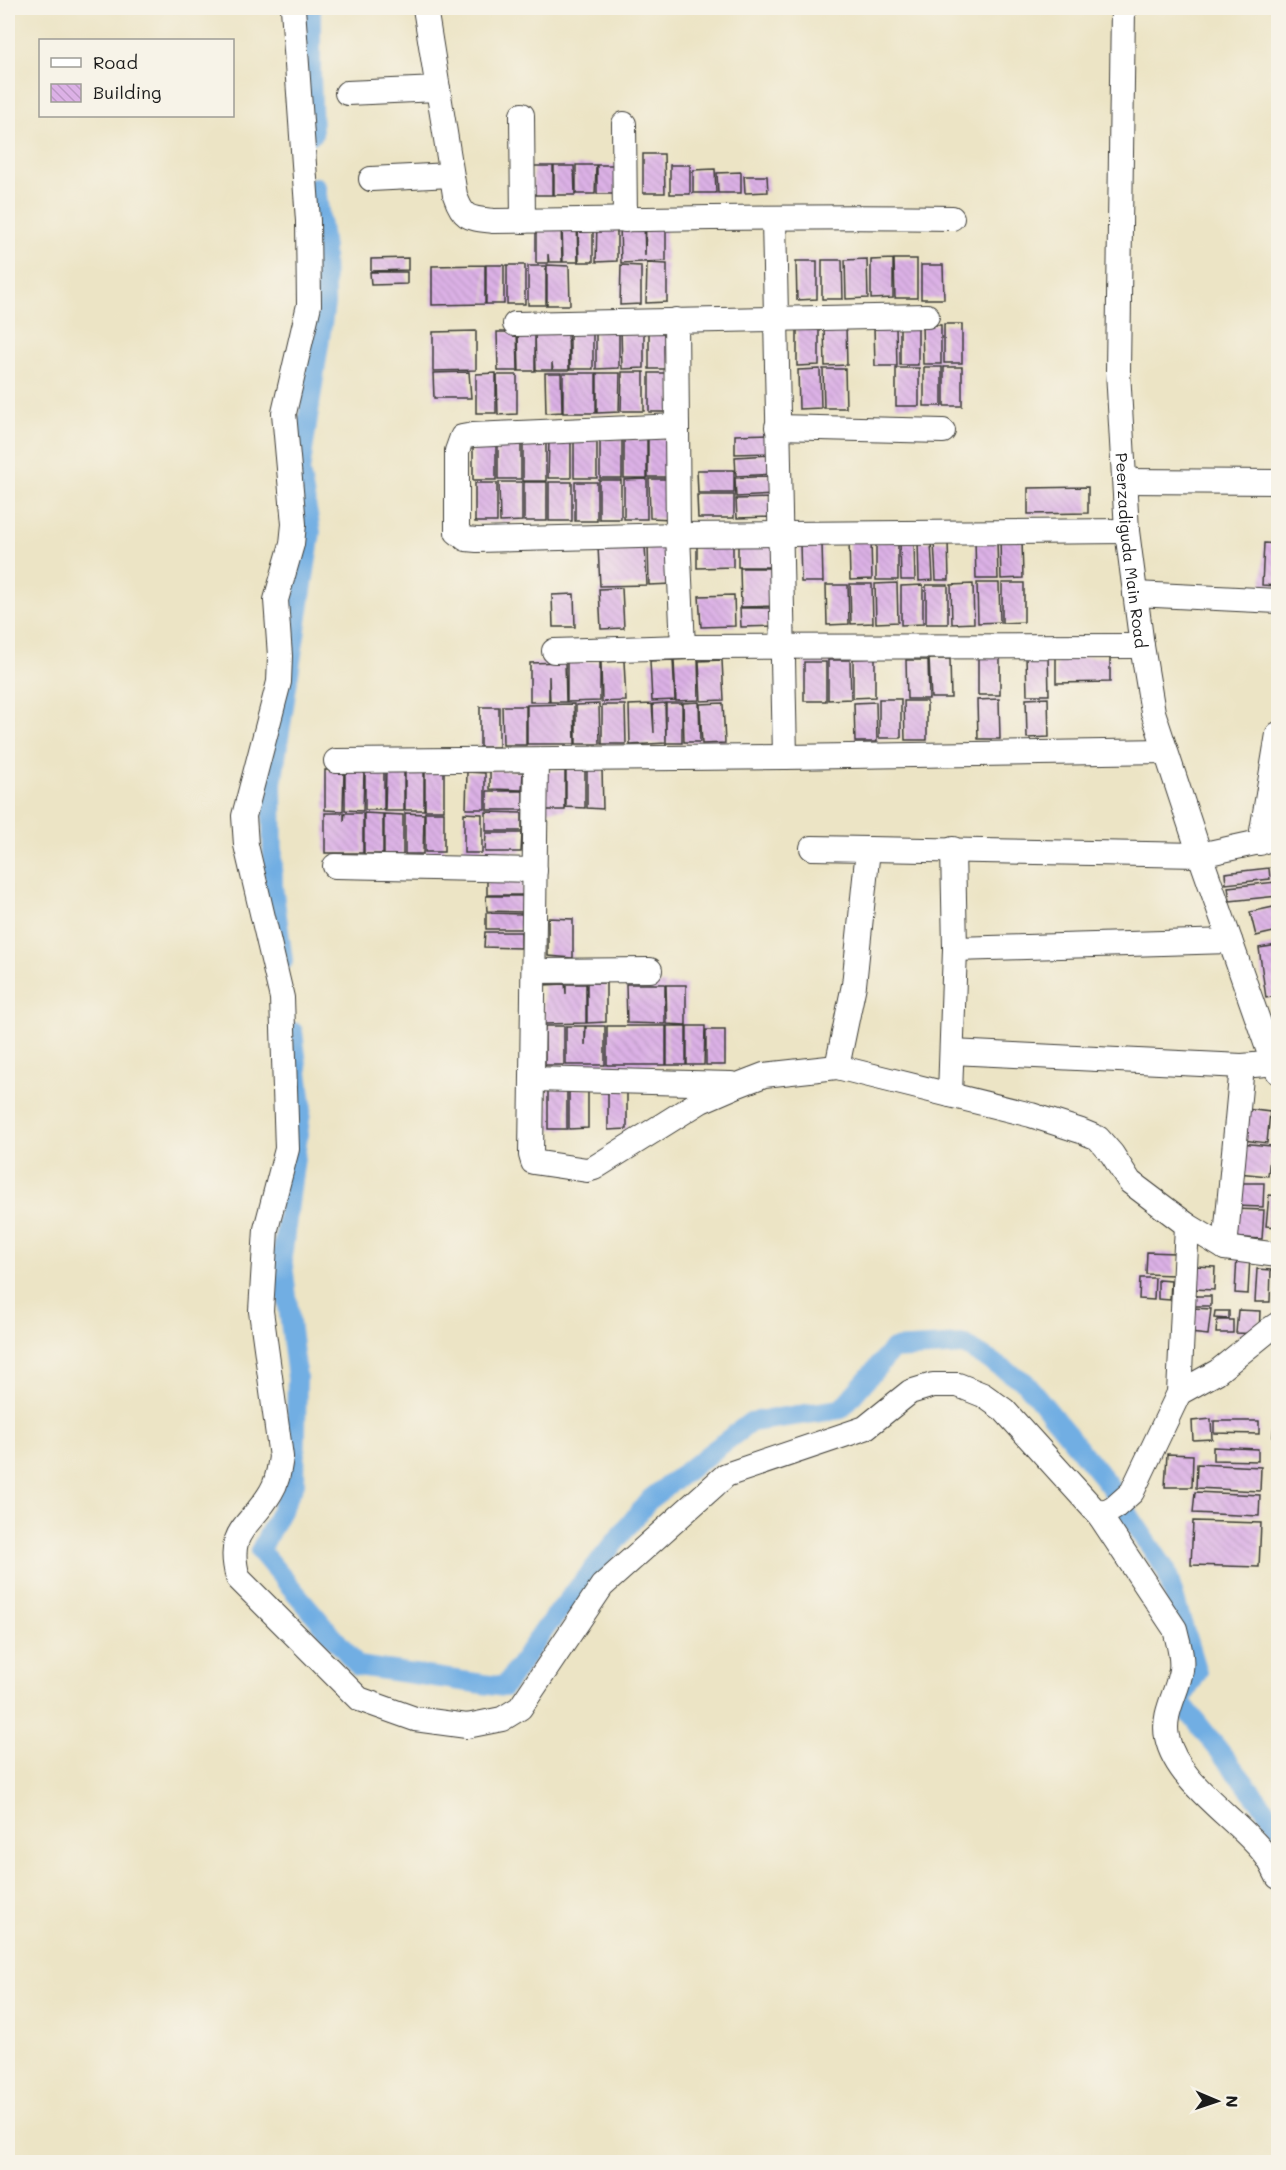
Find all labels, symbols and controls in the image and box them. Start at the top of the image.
legend [39,39,234,117]
text: Road [93,50,138,74]
text: Building [93,80,161,104]
street label: Peerzadiguda Main Road [1112,452,1153,649]
north arrow [1187,2071,1247,2131]
text: N [1222,2095,1243,2108]

